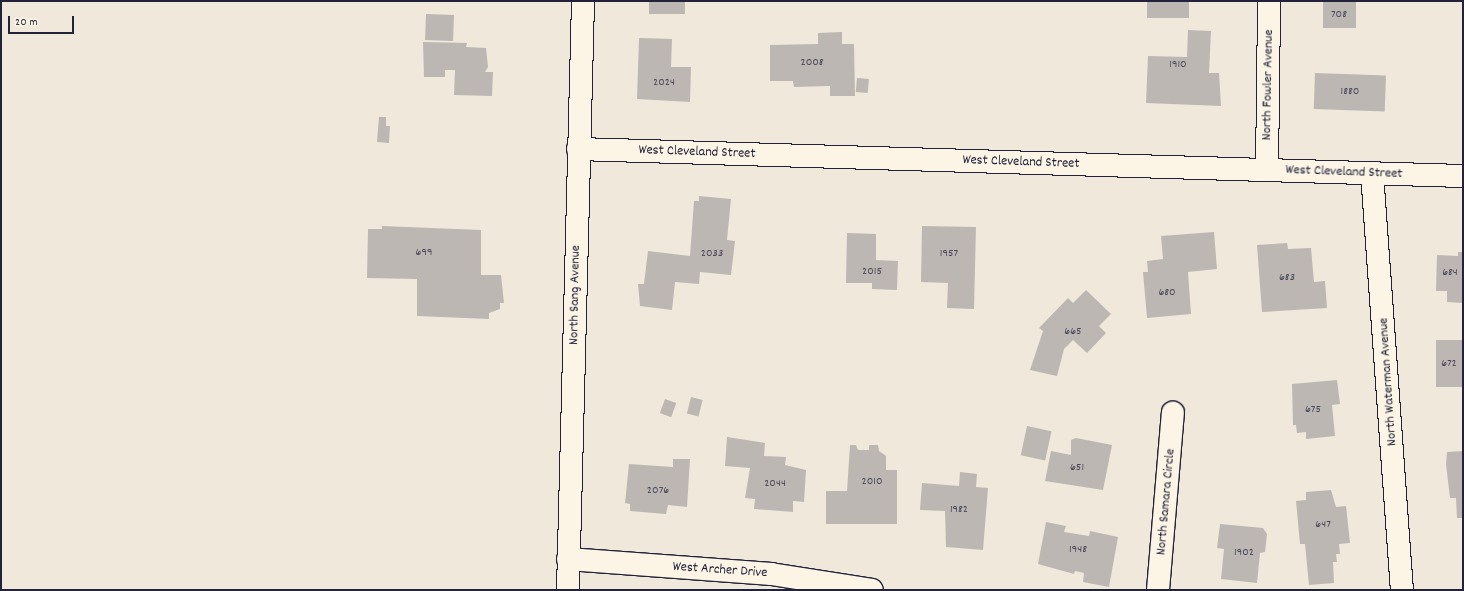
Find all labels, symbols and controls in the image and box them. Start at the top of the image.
scale bar [10,8,76,34]
house number: 708 [1331,8,1347,22]
text: 20 m [15,14,38,31]
street label: North Fowler Avenue [1259,29,1277,141]
house number: 2008 [800,56,824,70]
house number: 1910 [1169,58,1187,72]
house number: 2024 [653,76,675,90]
house number: 1880 [1341,85,1359,99]
street label: West Cleveland Street [638,142,756,162]
street label: West Cleveland Street [962,152,1080,172]
street label: West Cleveland Street [1285,162,1403,182]
street label: North Sang Avenue [566,245,584,345]
house number: 699 [416,246,432,260]
house number: 2033 [701,247,723,261]
house number: 1957 [940,247,958,261]
house number: 2015 [862,265,882,279]
house number: 684 [1442,266,1458,280]
house number: 683 [1279,271,1295,285]
house number: 680 [1158,286,1176,300]
street label: North Waterman Avenue [1375,317,1401,447]
house number: 665 [1064,325,1082,339]
house number: 672 [1441,357,1457,371]
house number: 675 [1305,403,1321,417]
street label: North Samara Circle [1153,448,1179,556]
house number: 651 [1070,461,1084,475]
house number: 2010 [862,475,882,489]
house number: 2044 [764,477,786,491]
house number: 2076 [647,484,669,498]
house number: 1982 [950,503,968,517]
house number: 647 [1315,518,1331,532]
house number: 1948 [1069,543,1087,557]
house number: 1902 [1234,546,1254,560]
street label: West Archer Drive [672,558,768,582]

